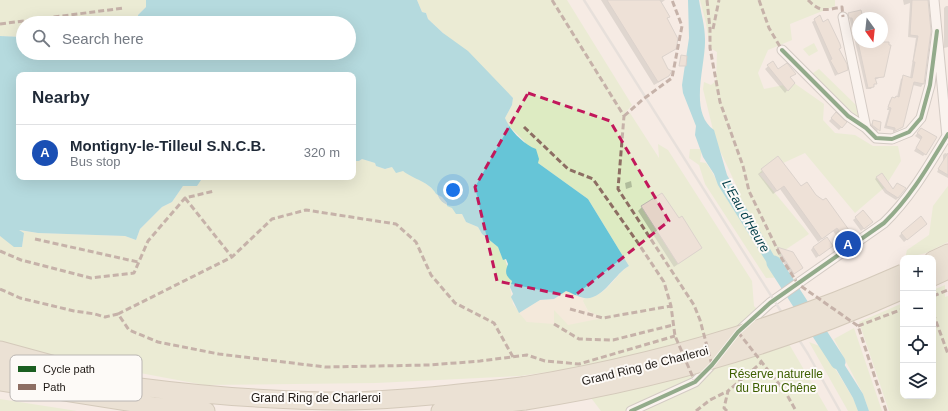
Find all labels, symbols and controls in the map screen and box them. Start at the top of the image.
north arrow [852,12,888,48]
search box [16,16,356,60]
icon: search [30,27,52,49]
text: Search here [62,30,144,47]
text: Nearby [32,88,90,107]
text: Montigny-le-Tilleul S.N.C.B. [70,137,266,154]
text: A [40,145,50,160]
text: 320 m [304,145,340,160]
text: Bus stop [70,154,121,169]
water label: L'Eau d'Heure [719,177,773,255]
your location [443,180,463,200]
pin: A [835,229,861,259]
map controls [900,255,936,399]
button: + [900,255,936,291]
button: − [900,291,936,327]
button: locate [900,327,936,363]
street label: Grand Ring de Charleroi [580,343,710,389]
legend [10,355,142,401]
text: Cycle path [43,363,95,375]
button: layers [900,363,936,399]
park label: Réserve naturelle du Brun Chêne [729,367,823,395]
text: Path [43,381,66,393]
street label: Grand Ring de Charleroi [251,391,381,405]

